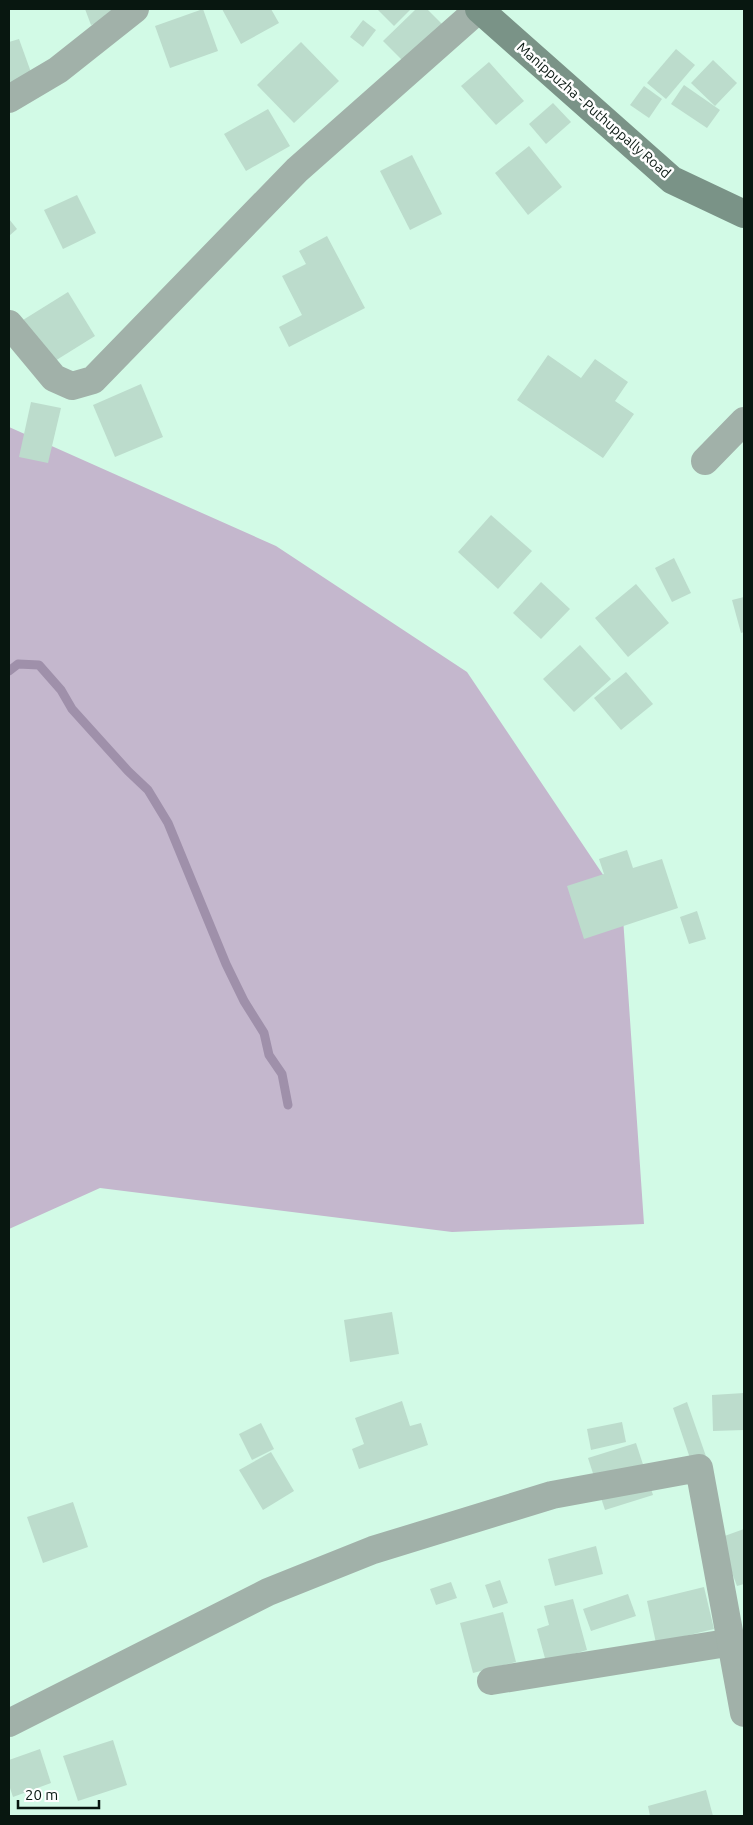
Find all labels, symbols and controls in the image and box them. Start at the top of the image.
street label: Manippuzha - Puthuppally Road [514,39,674,181]
scale bar [18,1778,99,1810]
text: 20 m [25,1786,58,1803]

